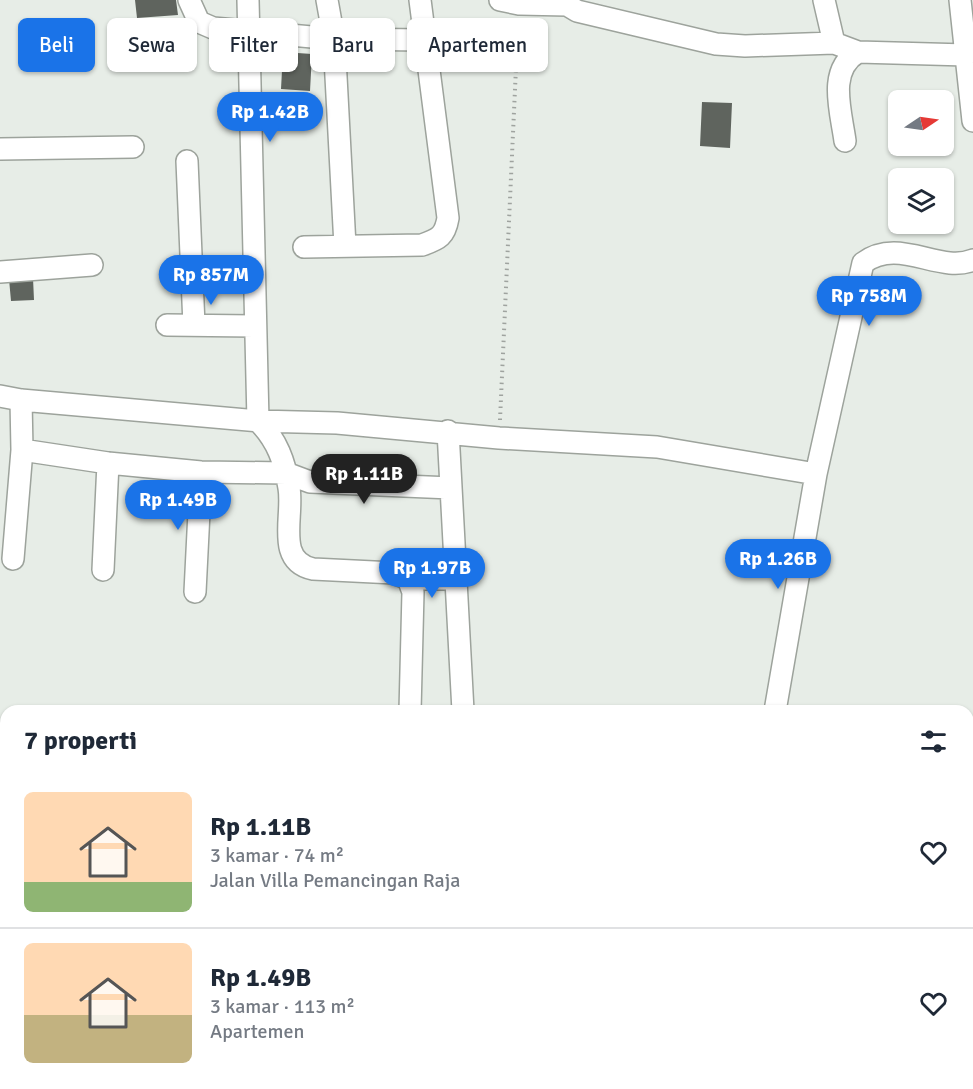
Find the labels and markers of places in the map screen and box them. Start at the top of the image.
pin: Rp 1.42B [208,92,332,143]
pin: Rp 857M [156,255,266,306]
pin: Rp 758M [814,276,924,327]
pin: Rp 1.11B [302,454,426,505]
pin: Rp 1.49B [116,480,240,531]
pin: Rp 1.26B [716,539,840,590]
pin: Rp 1.97B [370,548,494,599]

